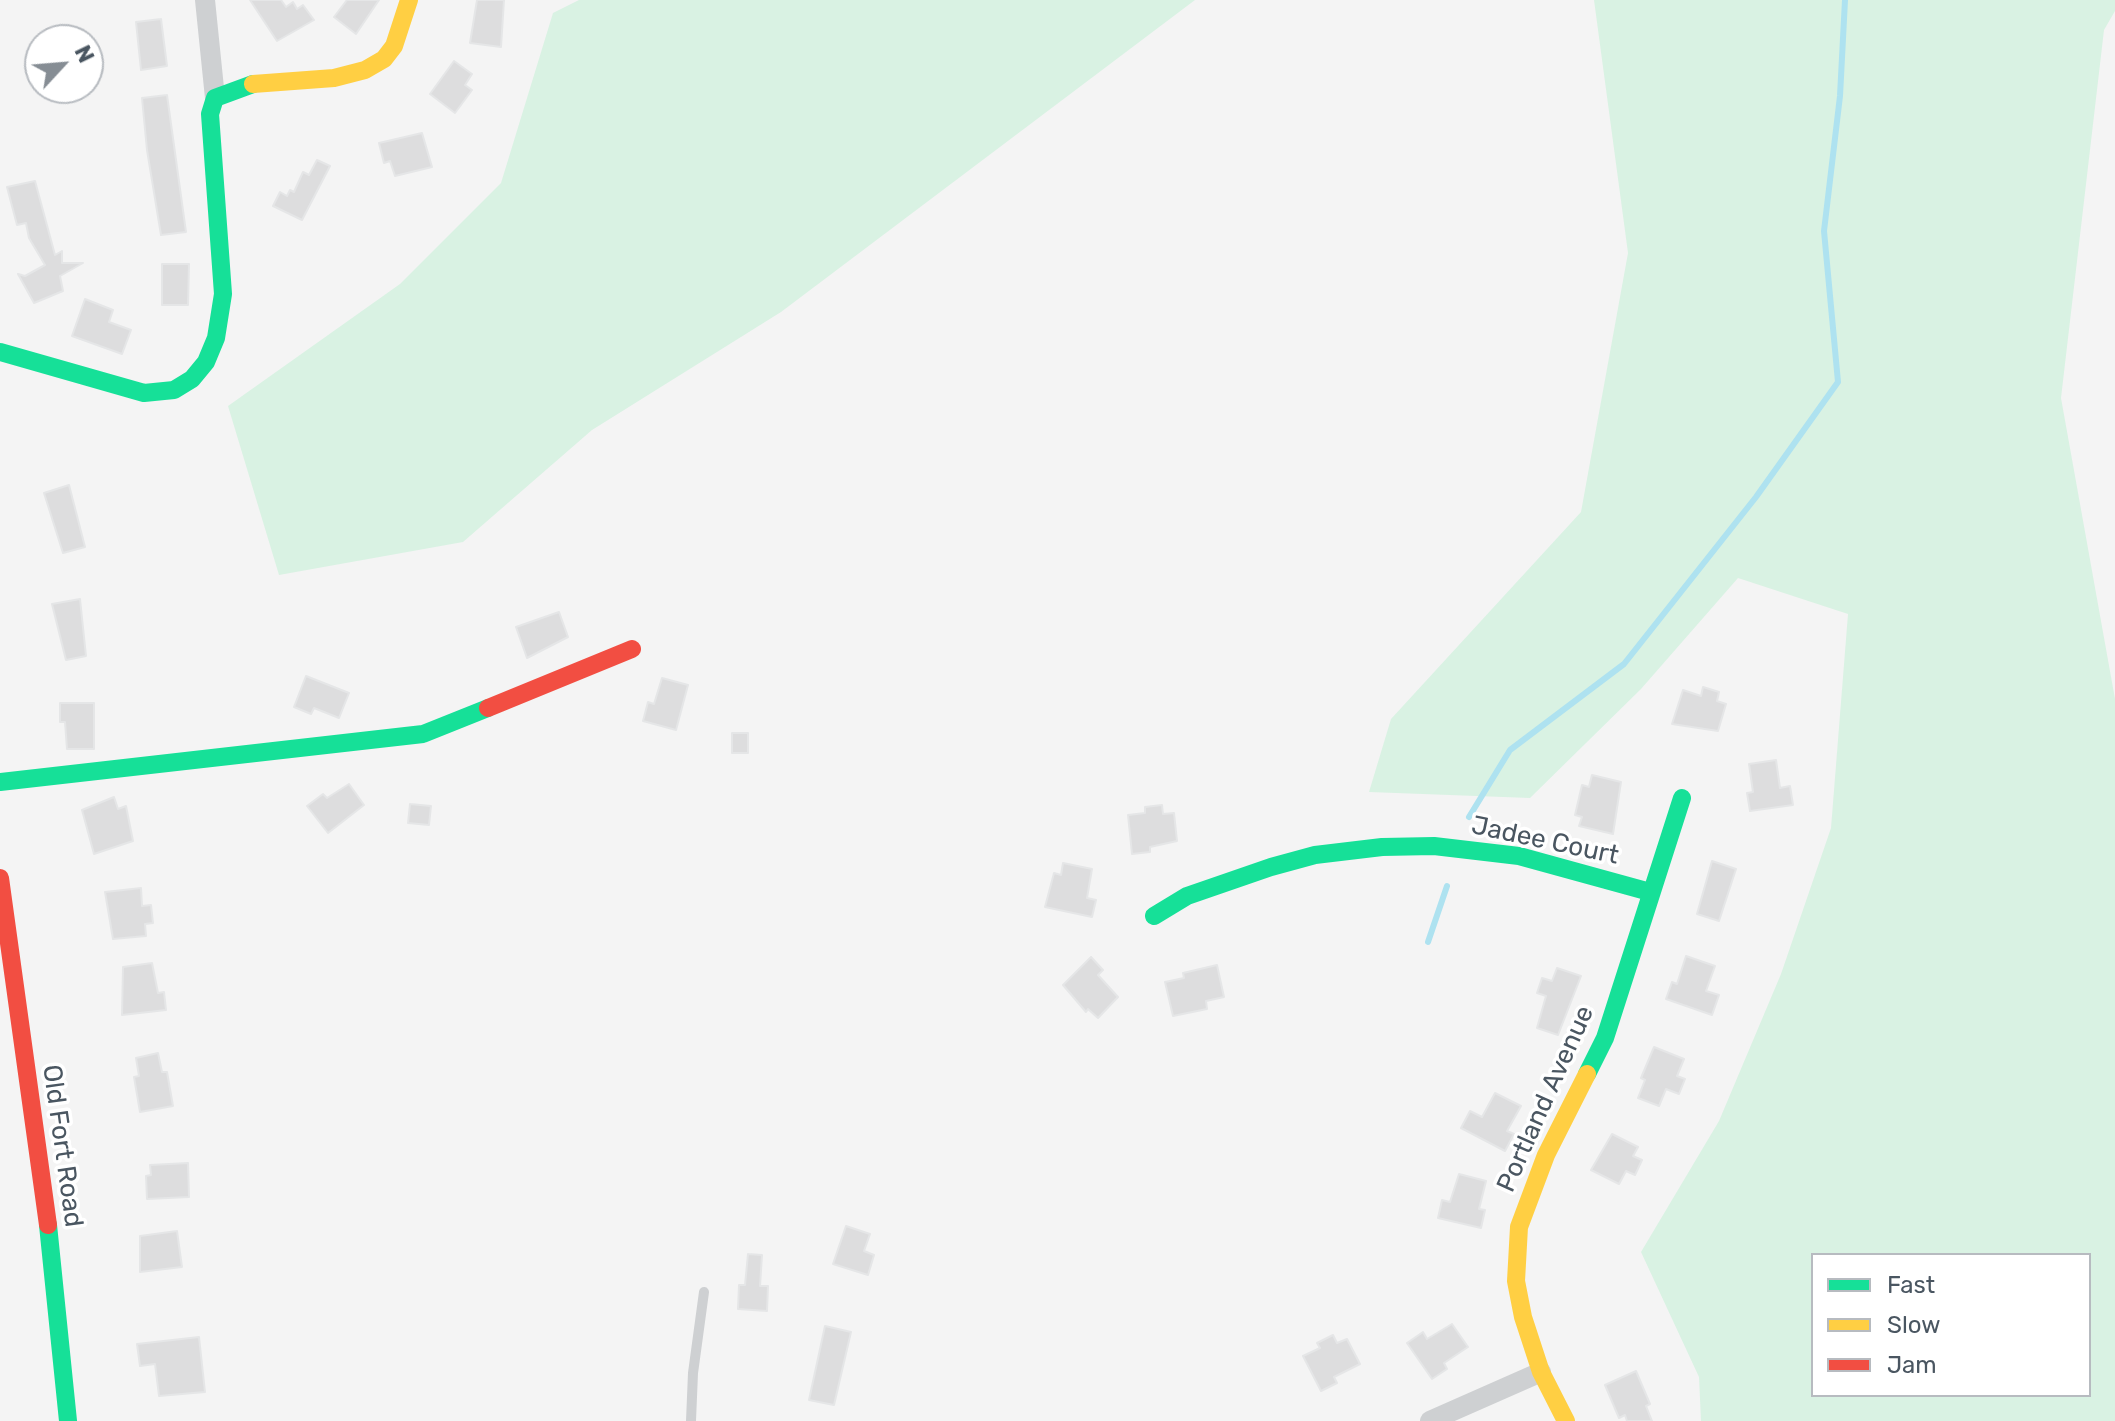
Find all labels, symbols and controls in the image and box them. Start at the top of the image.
north arrow [24,24,104,104]
text: N [69,41,100,67]
street label: Jadee Court [1469,810,1621,872]
street label: Portland Avenue [1491,1001,1601,1197]
street label: Old Fort Road [35,1063,89,1229]
legend [1811,1253,2091,1397]
text: Fast [1887,1271,1935,1299]
text: Slow [1887,1311,1940,1339]
text: Jam [1887,1351,1937,1379]

